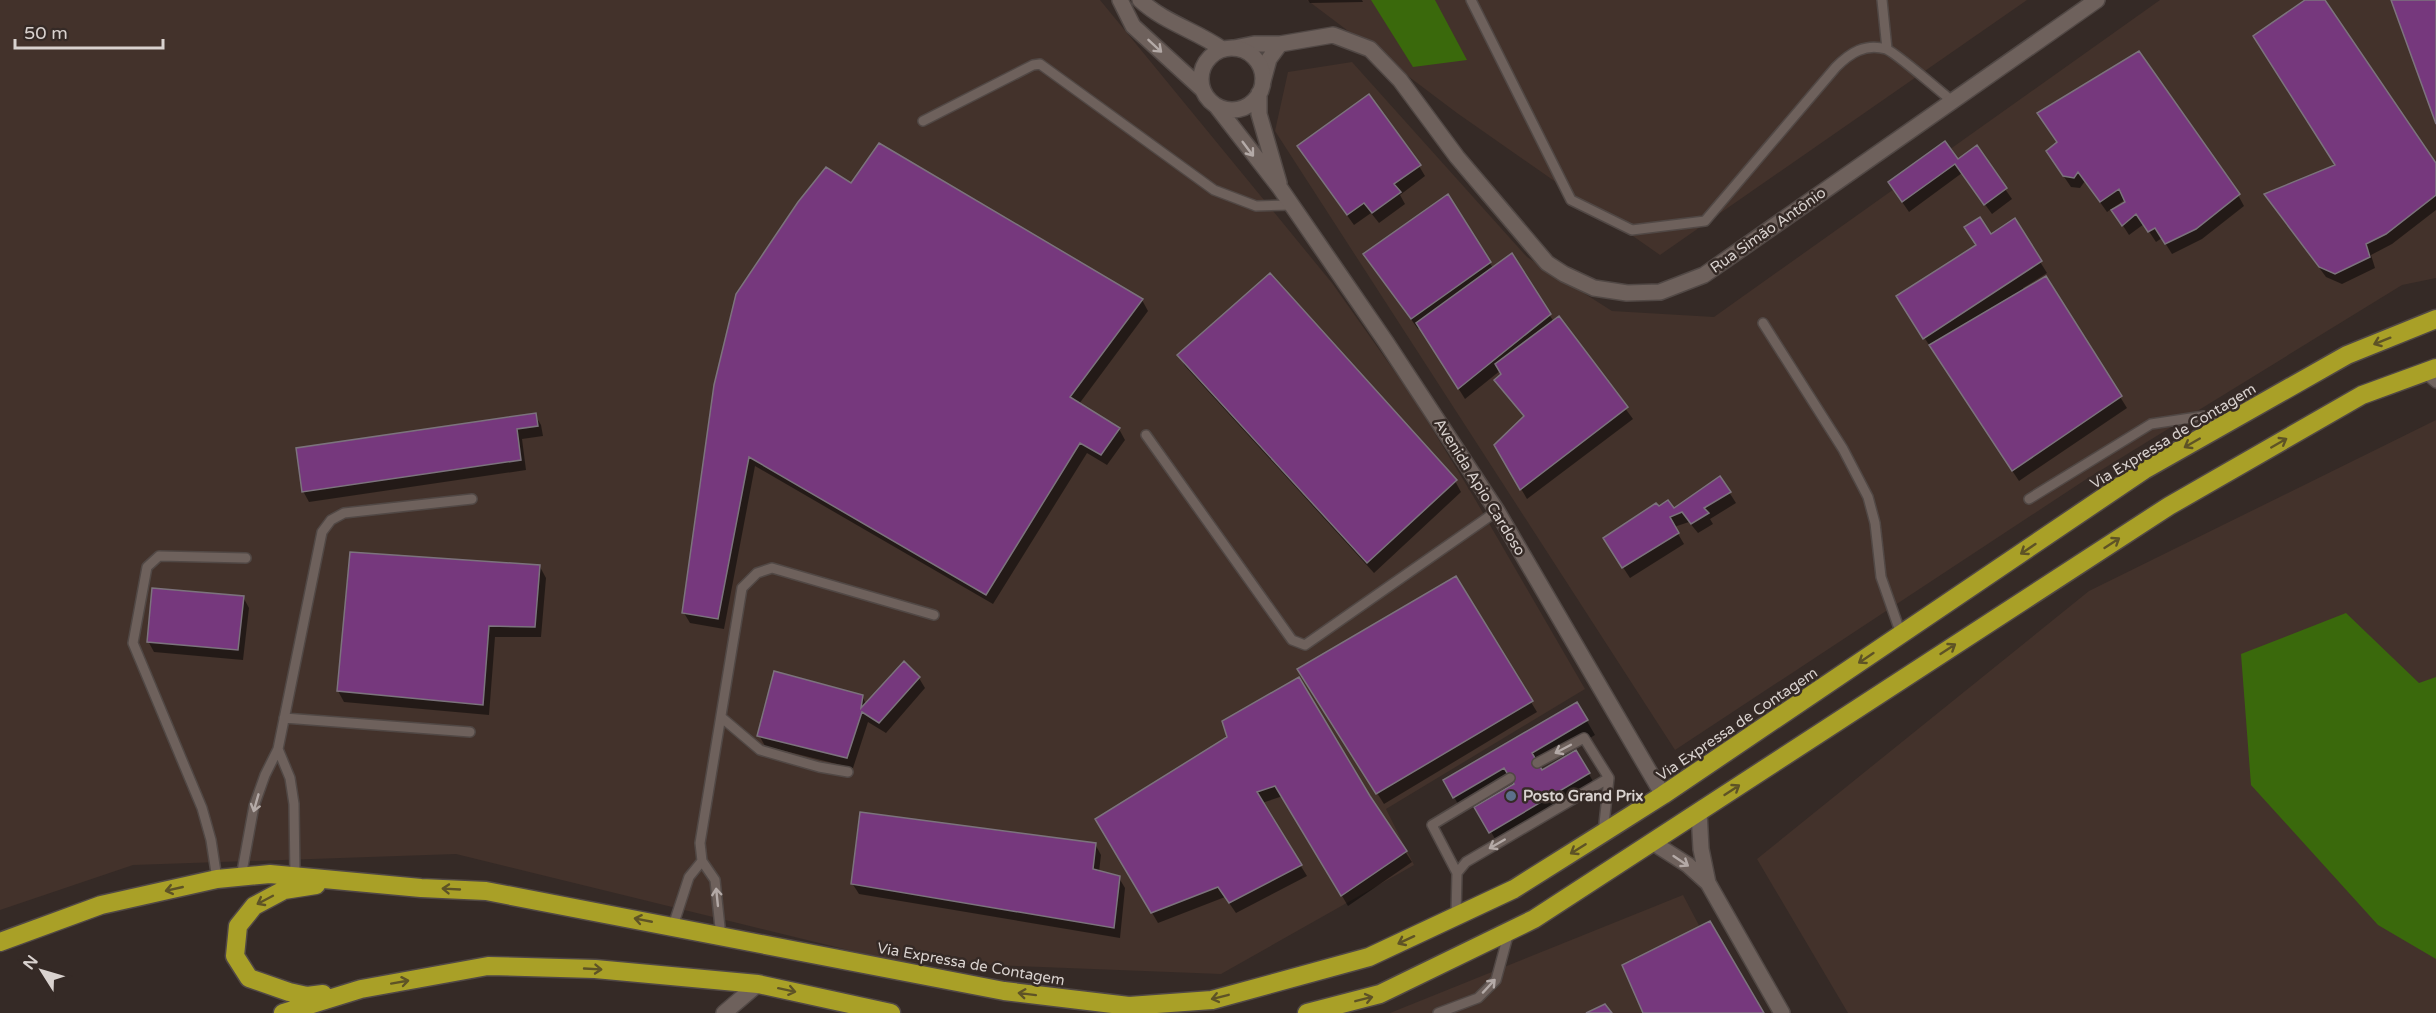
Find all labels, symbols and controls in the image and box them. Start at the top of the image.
scale bar [15,12,164,50]
text: 50 m [24,22,68,44]
one-way arrow [1147,39,1162,53]
one-way arrow [1242,140,1254,156]
street label: Rua Simão Antônio [1707,183,1829,277]
one-way arrow [2373,336,2391,347]
street label: Via Expressa de Contagem [2087,379,2259,493]
street label: Avenida Apio Cardoso [1430,415,1530,559]
one-way arrow [2270,437,2287,449]
one-way arrow [2183,438,2201,449]
one-way arrow [2103,537,2119,549]
one-way arrow [2020,543,2037,555]
one-way arrow [1939,643,1956,655]
one-way arrow [1859,652,1875,664]
street label: Via Expressa de Contagem [1653,663,1821,785]
one-way arrow [1555,744,1573,755]
one-way arrow [1723,784,1740,796]
place label: Posto Grand Prix [1523,787,1643,805]
marker: Posto Grand Prix [1504,789,1518,803]
one-way arrow [249,793,261,812]
one-way arrow [1489,838,1506,850]
one-way arrow [1570,843,1587,855]
one-way arrow [1673,855,1689,867]
one-way arrow [165,883,184,895]
one-way arrow [442,883,462,894]
one-way arrow [711,888,722,908]
one-way arrow [257,895,275,906]
one-way arrow [634,915,654,926]
one-way arrow [1398,934,1416,946]
street label: Via Expressa de Contagem [876,939,1066,989]
north arrow [12,941,72,1001]
text: N [19,951,43,974]
one-way arrow [583,964,603,975]
one-way arrow [390,976,409,987]
one-way arrow [1482,979,1496,994]
one-way arrow [777,985,796,996]
one-way arrow [1017,988,1037,999]
one-way arrow [1211,992,1230,1004]
one-way arrow [1354,992,1373,1004]

